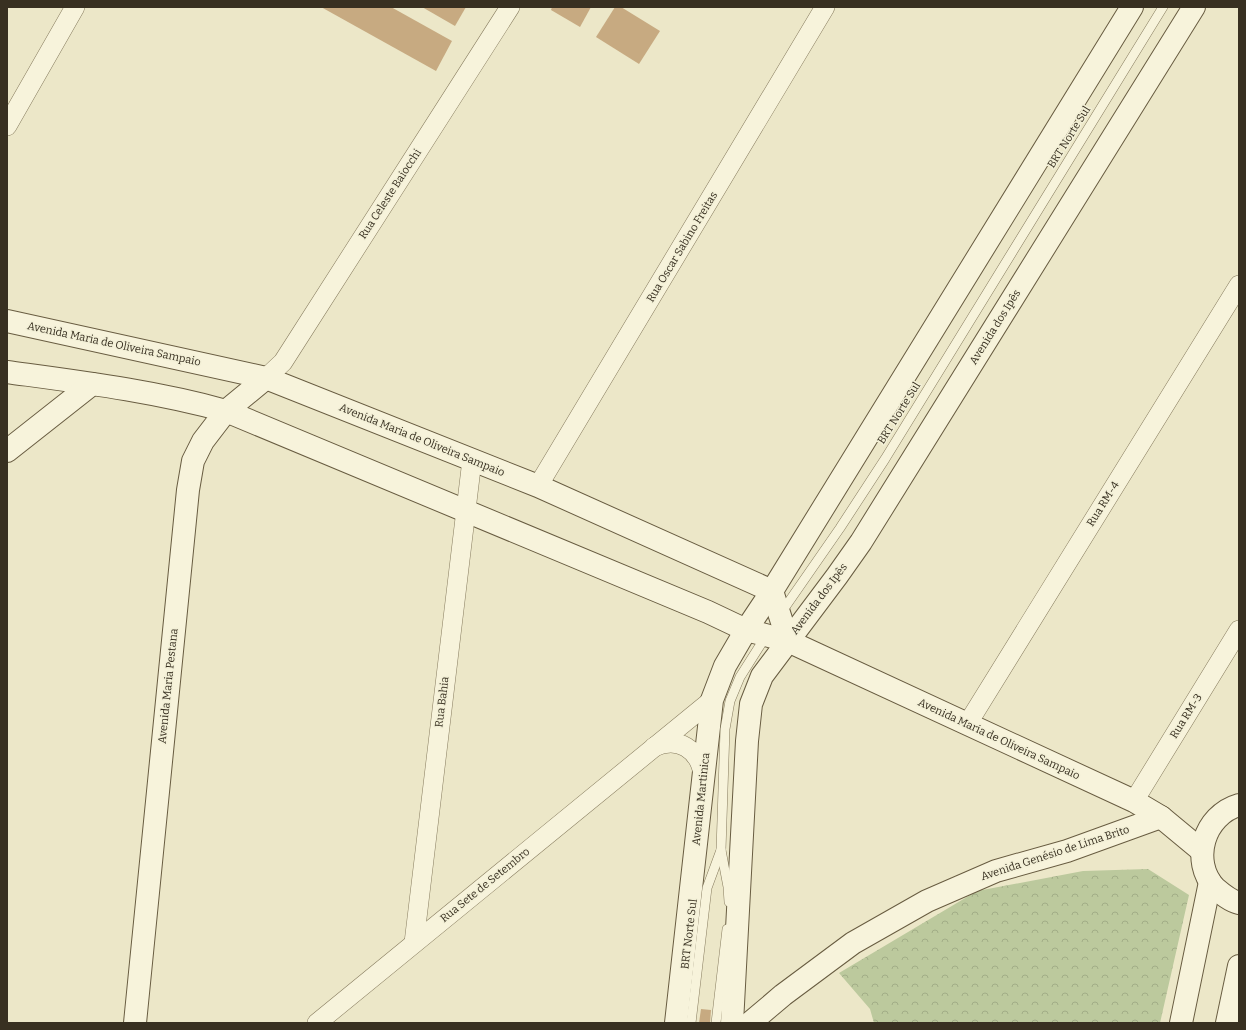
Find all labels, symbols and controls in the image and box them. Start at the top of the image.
street label: BRT Norte Sul [1045,104,1093,170]
street label: Rua Celeste Baiocchi [356,146,424,242]
street label: Rua Oscar Sabino Freitas [644,189,720,305]
street label: Avenida dos Ipês [967,287,1023,367]
street label: Avenida Maria de Oliveira Sampaio [26,319,202,369]
street label: BRT Norte Sul [875,380,923,446]
street label: Avenida Maria de Oliveira Sampaio [337,401,507,479]
street label: Rua RM-4 [1084,479,1122,529]
street label: Avenida dos Ipês [788,561,850,637]
street label: Avenida Maria Pestana [155,628,181,744]
street label: Rua Bahia [432,676,452,728]
street label: Rua RM-3 [1167,691,1205,741]
street label: Avenida Maria de Oliveira Sampaio [916,696,1082,782]
street label: Avenida Martinica [690,752,712,846]
street label: Avenida Genésio de Lima Brito [979,823,1131,883]
street label: Rua Sete de Setembro [438,845,532,925]
street label: BRT Norte Sul [678,898,700,970]

